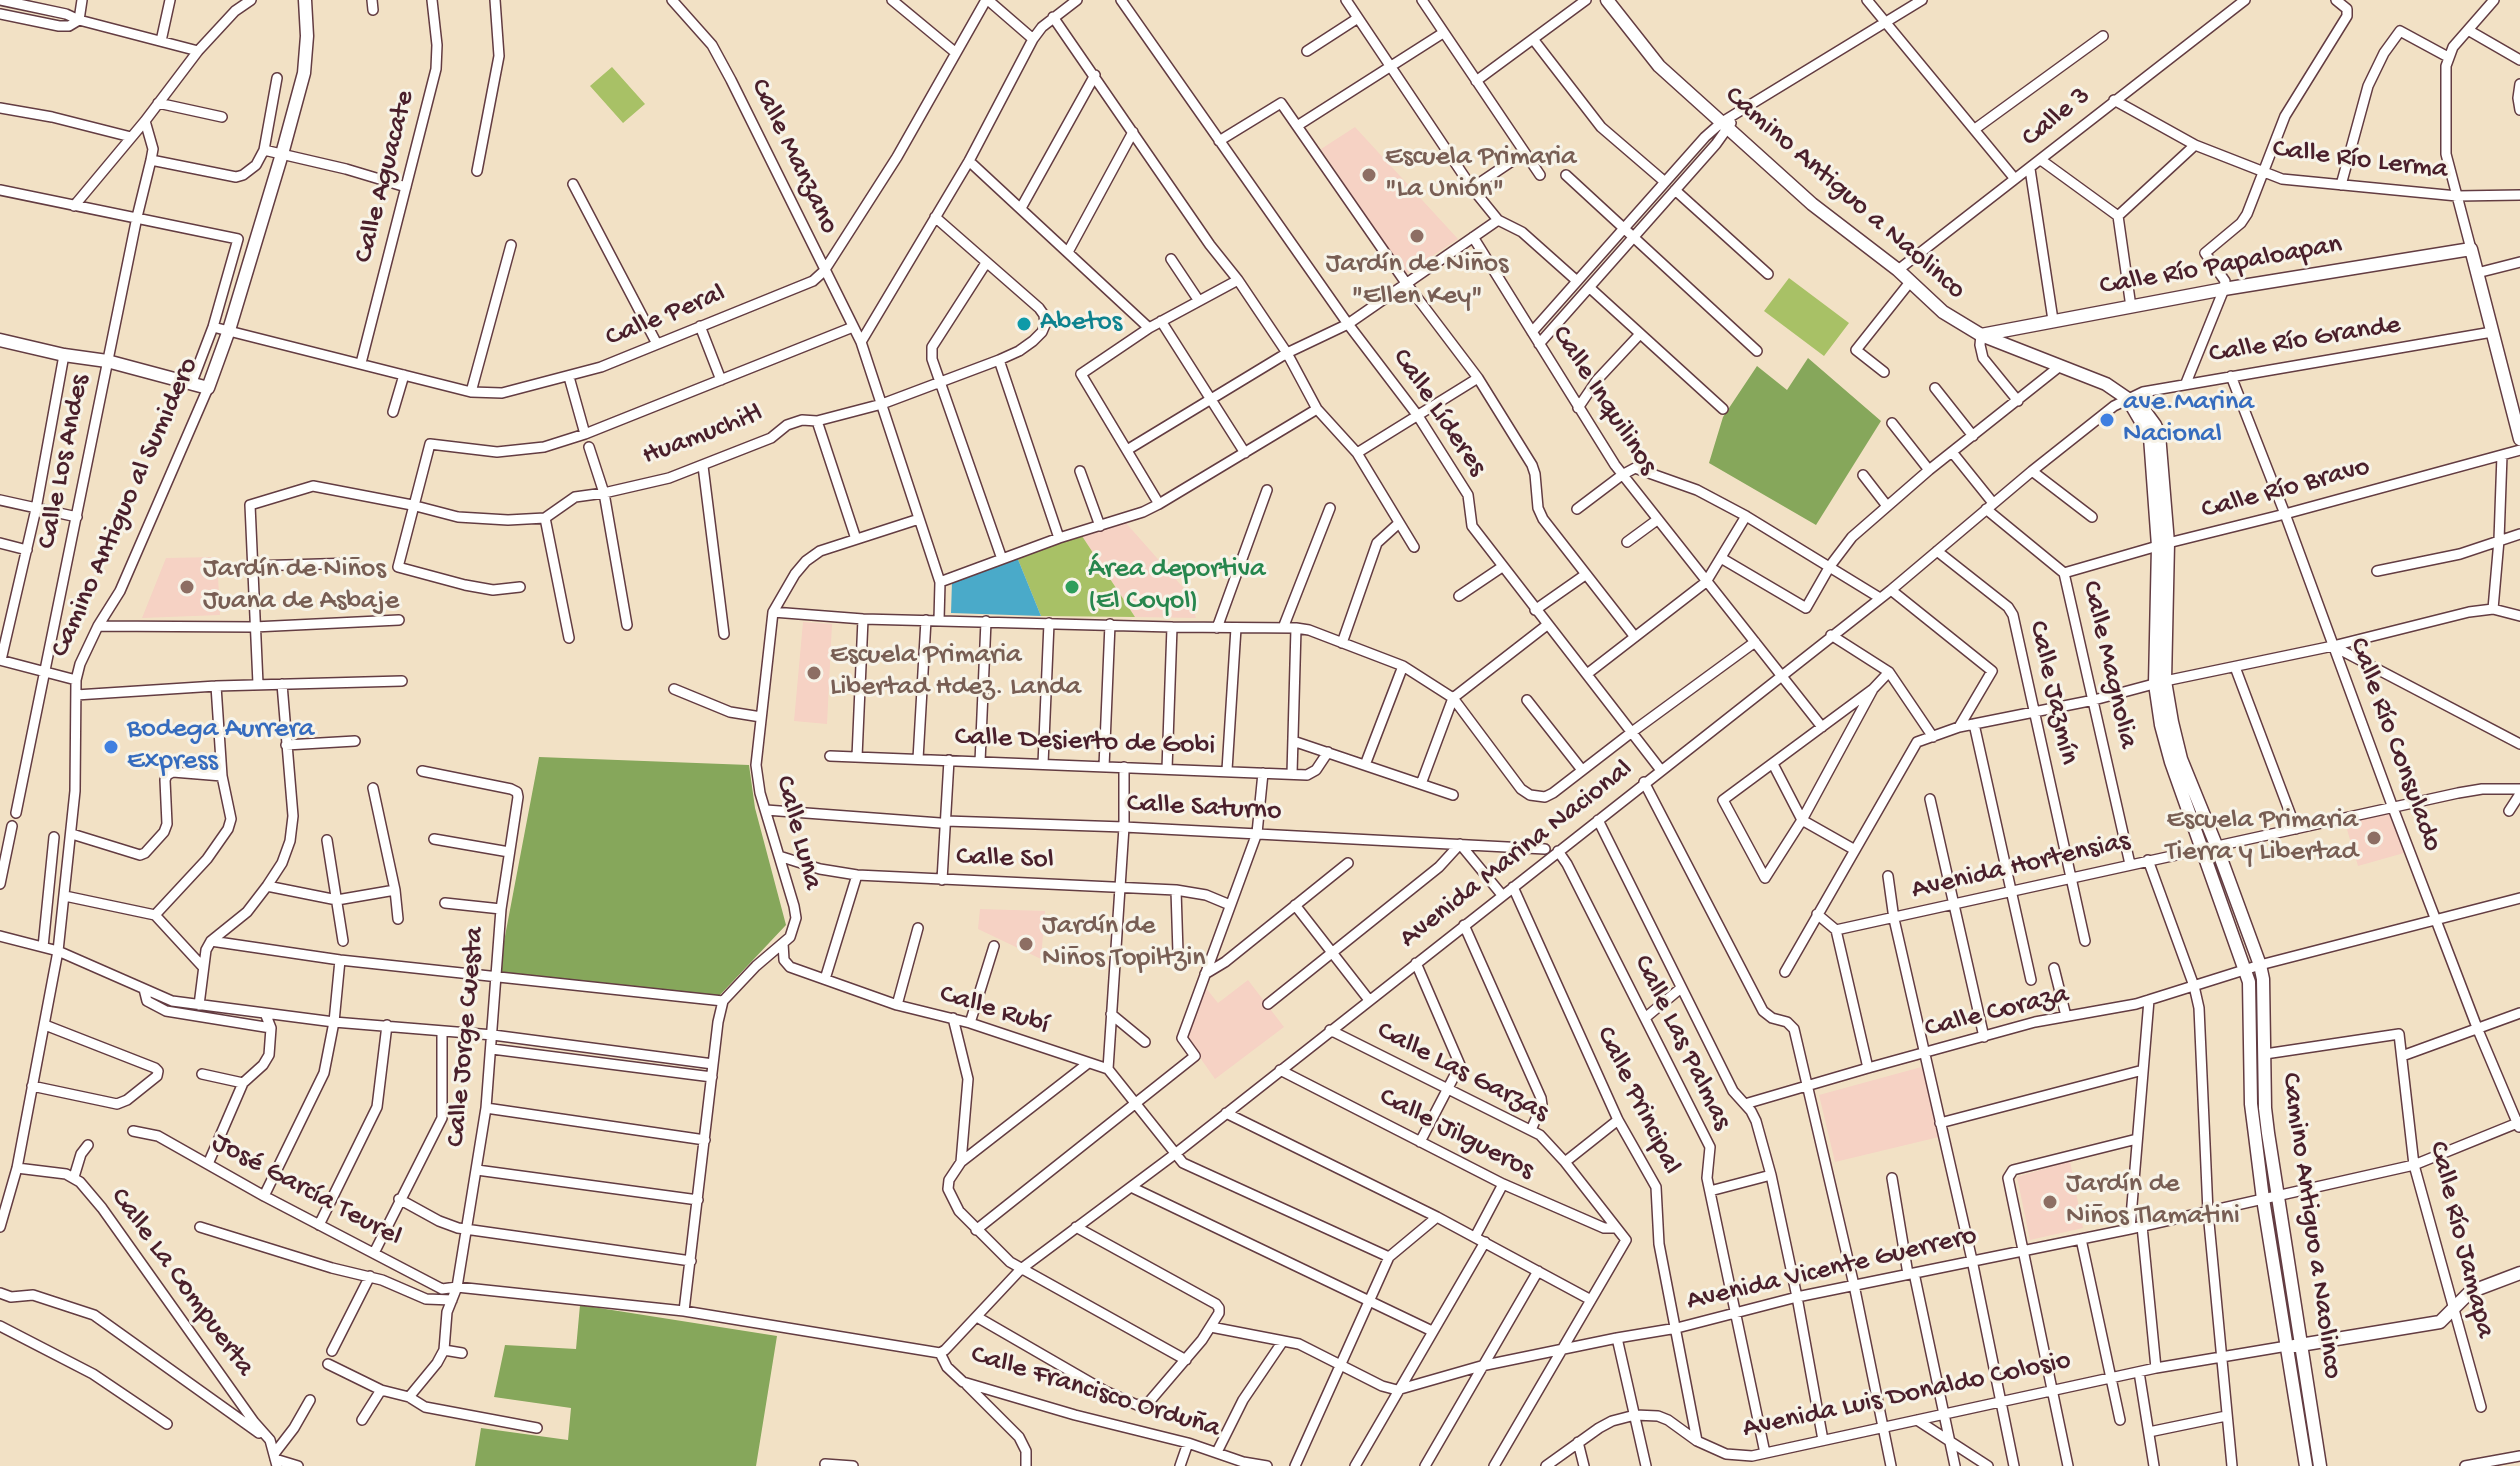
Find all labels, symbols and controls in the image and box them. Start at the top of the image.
street label: Calle Manzano [741,74,845,240]
street label: Camino Antiguo a Naolinco [1716,80,1972,308]
street label: Calle 3 [2016,80,2098,156]
street label: Calle Aguacate [348,87,424,267]
street label: Calle Río Lerma [2271,134,2449,188]
place label: Escuela Primaria "La Unión" [1385,142,1577,208]
marker: Escuela Primaria "La Unión" [1360,166,1378,184]
marker: Jardín de Niños "Ellen Key" [1408,227,1426,245]
street label: Calle Río Papaloapan [2097,229,2345,305]
place label: Jardín de Niños "Ellen Key" [1326,249,1508,315]
street label: Calle Peral [601,278,731,356]
place label: Abetos [1040,307,1122,341]
street label: Calle Río Grande [2207,309,2403,373]
marker: Abetos [1015,315,1033,333]
street label: Calle Inquilinos [1542,320,1664,482]
street label: Calle Líderes [1383,343,1493,483]
street label: Camino Antiguo al Sumidero [45,353,207,663]
street label: Calle Los Andes [32,372,98,552]
place label: ave.Marina Nacional [2123,387,2254,453]
street label: Huamuchitl [638,398,768,474]
marker: ave.Marina Nacional [2098,411,2116,429]
street label: Calle Río Bravo [2198,451,2374,529]
place label: Jardín de Niños Juana de Asbaje [203,554,399,620]
place label: Área deportiva (El Coyol) [1088,554,1266,620]
marker: Jardín de Niños Juana de Asbaje [178,578,196,596]
marker: Área deportiva (El Coyol) [1063,578,1081,596]
street label: Calle Magnolia [2072,578,2144,752]
street label: Calle Jazmín [2019,618,2085,768]
street label: Calle Río Consulado [2340,633,2448,857]
place label: Escuela Primaria Libertad Hdez. Landa [830,640,1081,706]
marker: Escuela Primaria Libertad Hdez. Landa [805,664,823,682]
place label: Bodega Aurrera Express [127,714,314,780]
street label: Calle Desierto de Gobi [954,722,1216,764]
marker: Bodega Aurrera Express [102,738,120,756]
street label: Avenida Marina Nacional [1394,754,1640,956]
street label: Calle Luna [766,772,828,894]
street label: Calle Saturno [1126,788,1282,830]
place label: Escuela Primaria Tierra y Libertad [2165,805,2358,871]
street label: Avenida Hortensias [1909,826,2133,908]
marker: Escuela Primaria Tierra y Libertad [2365,829,2383,847]
street label: Calle Sol [956,842,1054,878]
place label: Jardín de Niños Topiltzin [1042,911,1206,977]
street label: Calle Jorge Cuesta [441,926,493,1148]
marker: Jardín de Niños Topiltzin [1017,935,1035,953]
street label: Calle Las Palmas [1624,950,1738,1136]
street label: Calle Rubí [935,978,1053,1044]
street label: Calle Coraza [1922,979,2072,1047]
street label: Calle Las Garzas [1371,1015,1553,1131]
street label: Calle Principal [1587,1022,1687,1180]
street label: Camino Antiguo a Naolinco [2272,1071,2348,1381]
street label: Calle Jilgueros [1373,1082,1539,1188]
street label: José García Teurel [205,1127,407,1255]
street label: Calle Río Jamapa [2419,1138,2501,1342]
place label: Jardín de Niños Tlamatini [2066,1169,2240,1235]
street label: Calle La Compuerta [101,1182,261,1384]
marker: Jardín de Niños Tlamatini [2041,1193,2059,1211]
street label: Avenida Vicente Guerrero [1684,1220,1980,1320]
street label: Calle Francisco Orduña [966,1339,1224,1447]
street label: Avenida Luis Donaldo Colosio [1740,1345,2074,1447]

